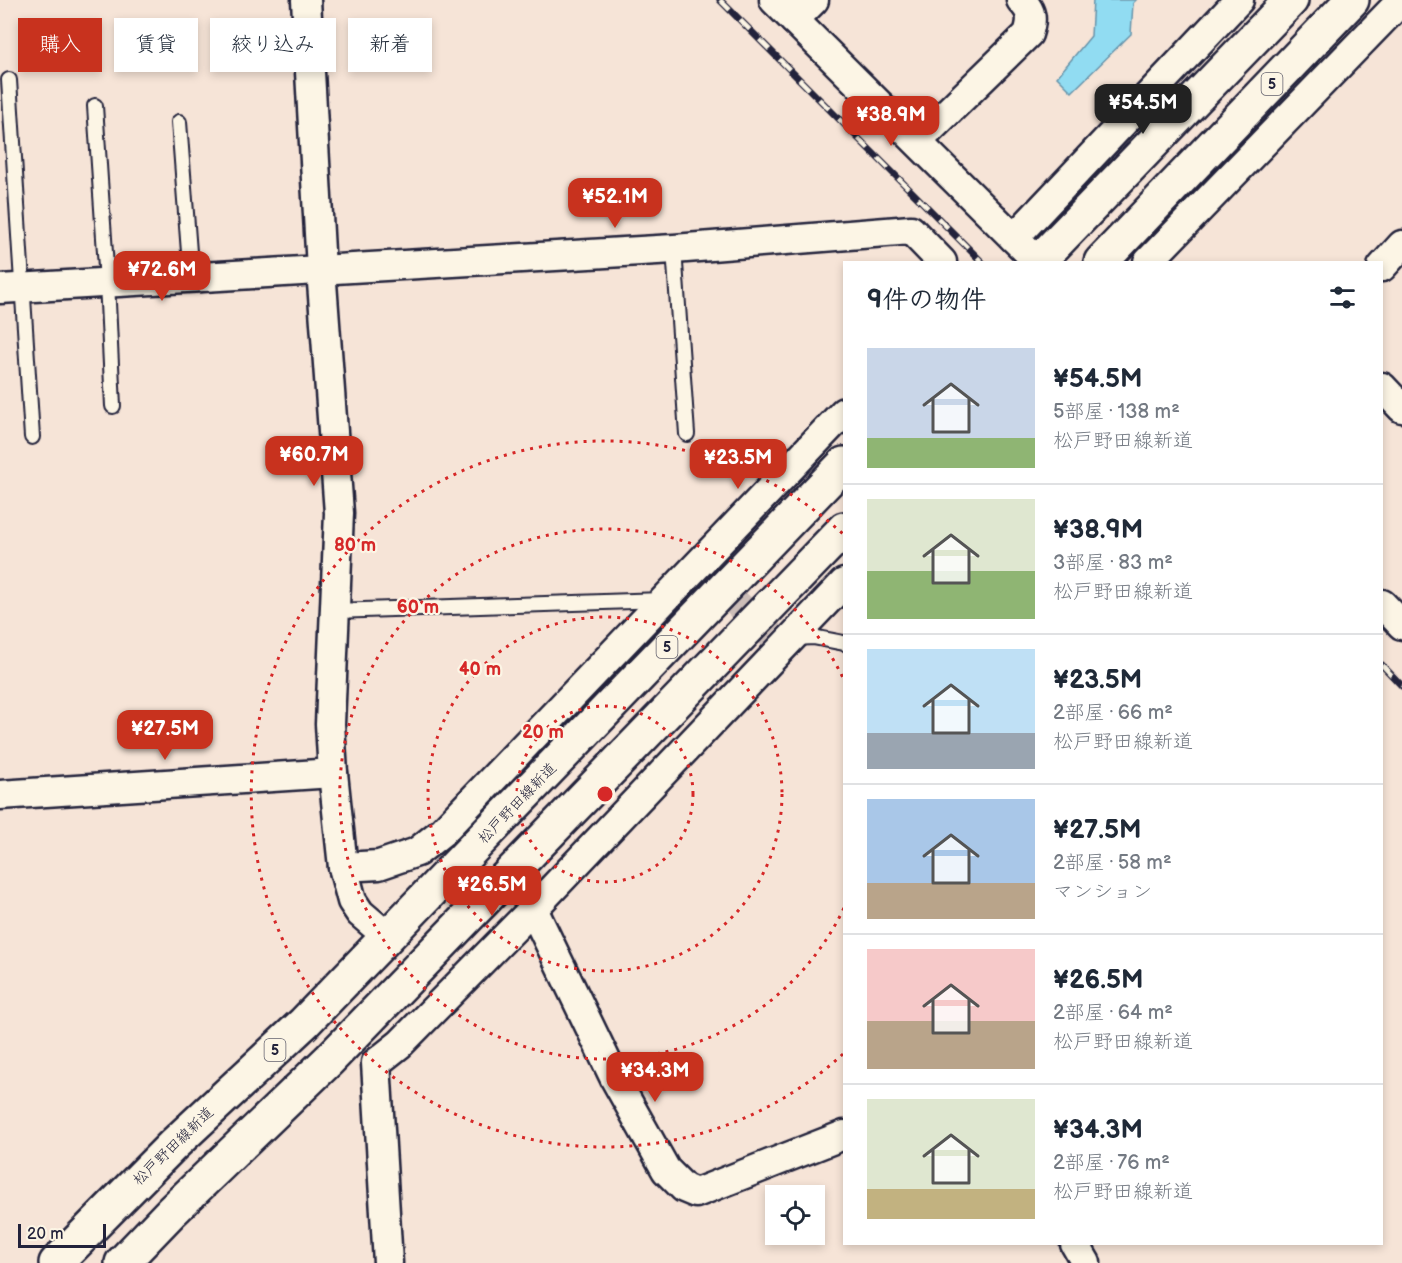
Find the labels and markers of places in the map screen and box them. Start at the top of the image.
pin: ¥54.5M [1094,84,1192,135]
pin: ¥38.9M [842,96,940,147]
pin: ¥52.1M [566,178,664,229]
pin: ¥72.6M [113,251,211,302]
pin: ¥60.7M [265,436,363,487]
pin: ¥23.5M [689,439,787,490]
pin: ¥27.5M [116,710,214,761]
centre of rings [595,784,615,804]
pin: ¥26.5M [443,866,541,917]
pin: ¥34.3M [606,1052,704,1103]

